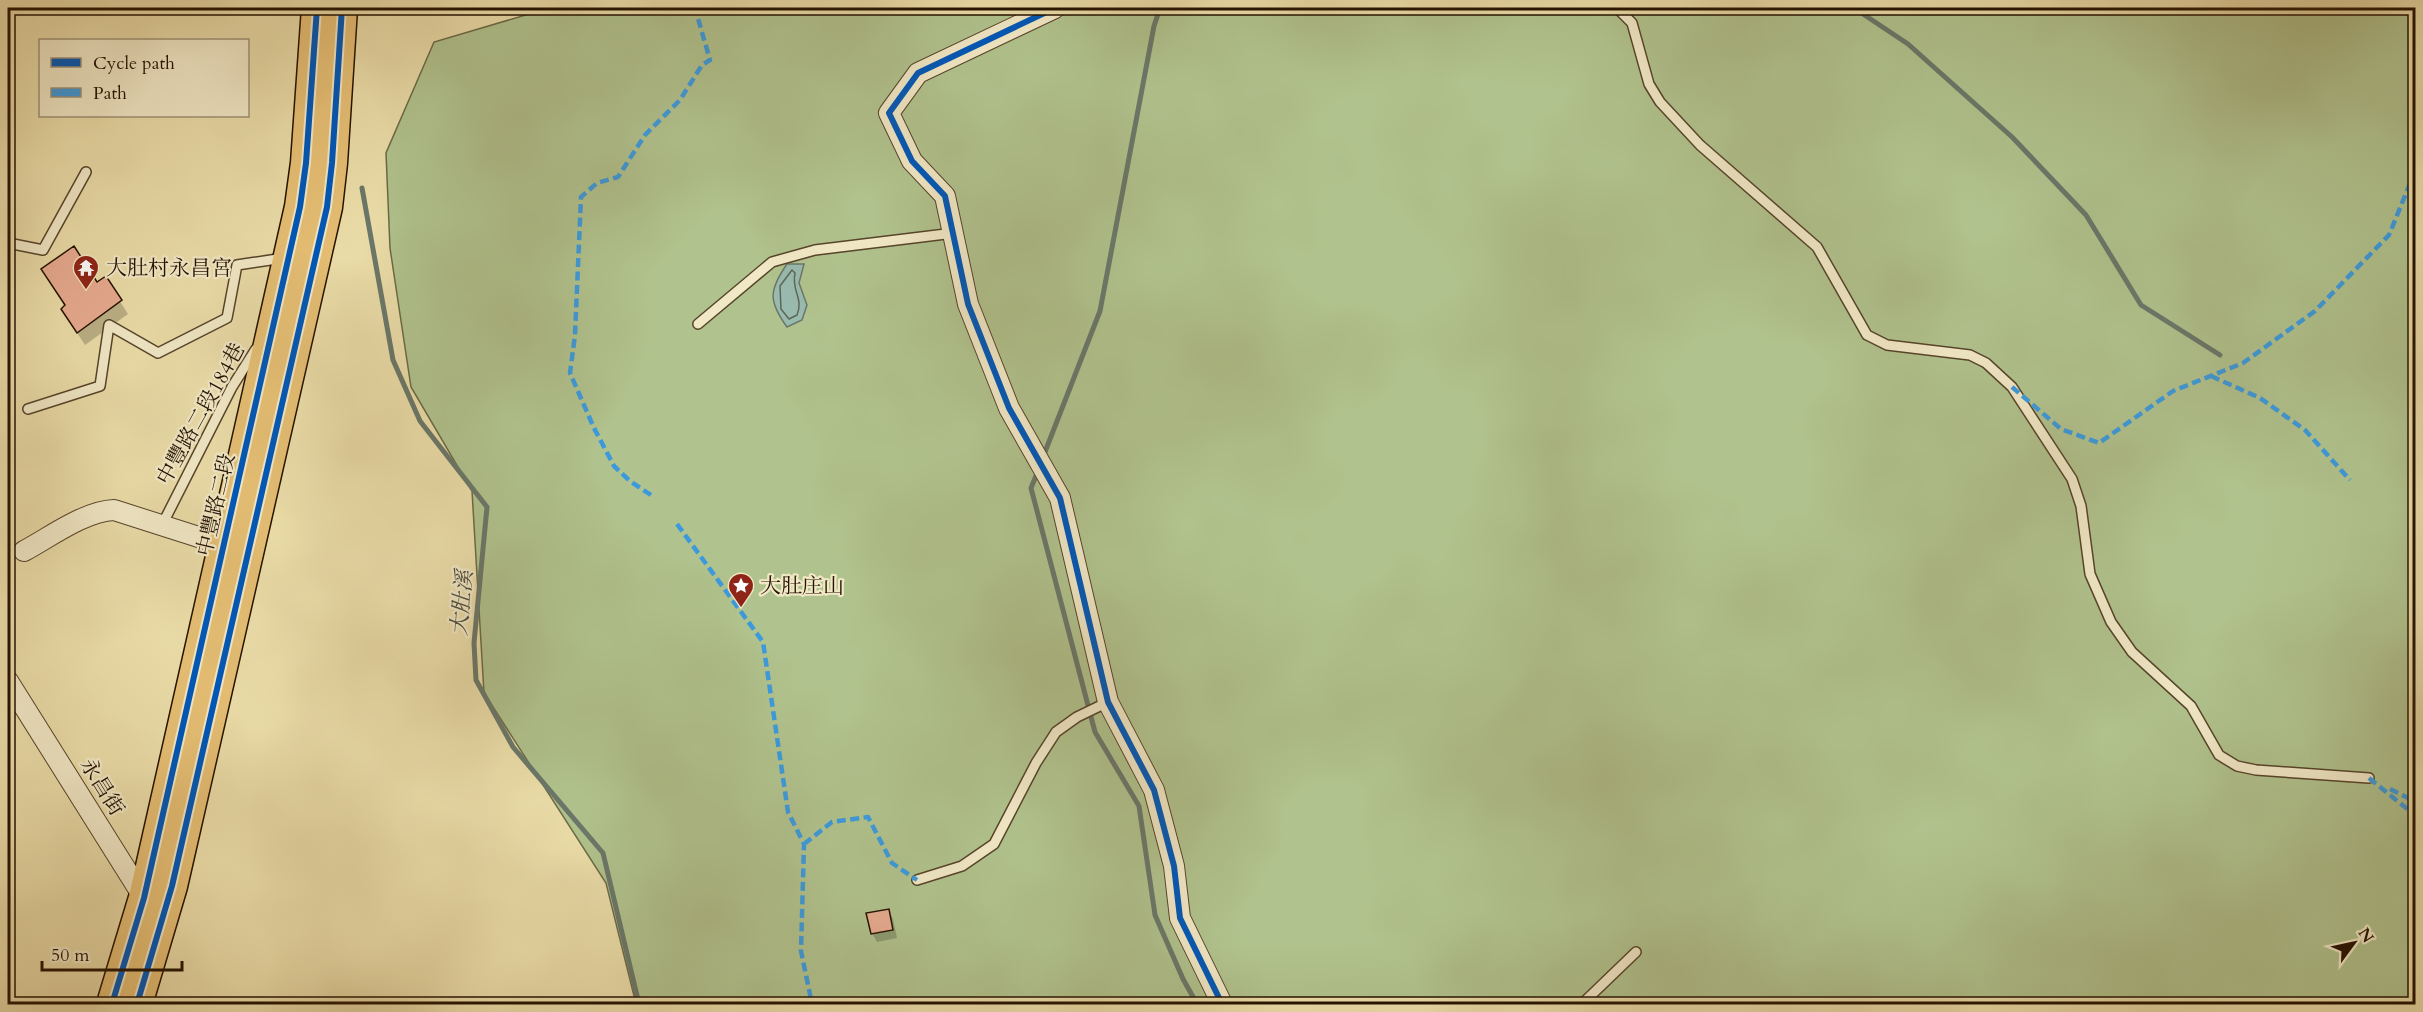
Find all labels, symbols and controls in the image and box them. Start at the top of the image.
legend [39,39,249,117]
text: Cycle path [93,51,175,76]
text: Path [93,81,127,106]
temple icon: 大肚村永昌宮 [71,253,101,291]
place label: 大肚村永昌宮 [106,254,232,283]
street label: 中豐路二段184巷 [150,338,252,490]
street label: 中豐路二段 [190,451,242,559]
water label: 大肚溪 [444,567,480,637]
place icon: 大肚庄山 [726,571,756,609]
place label: 大肚庄山 [760,572,844,601]
street label: 永昌街 [73,753,131,821]
north arrow [2324,913,2384,973]
text: N [2353,924,2379,947]
scale bar [42,934,182,972]
text: 50 m [51,943,90,968]

